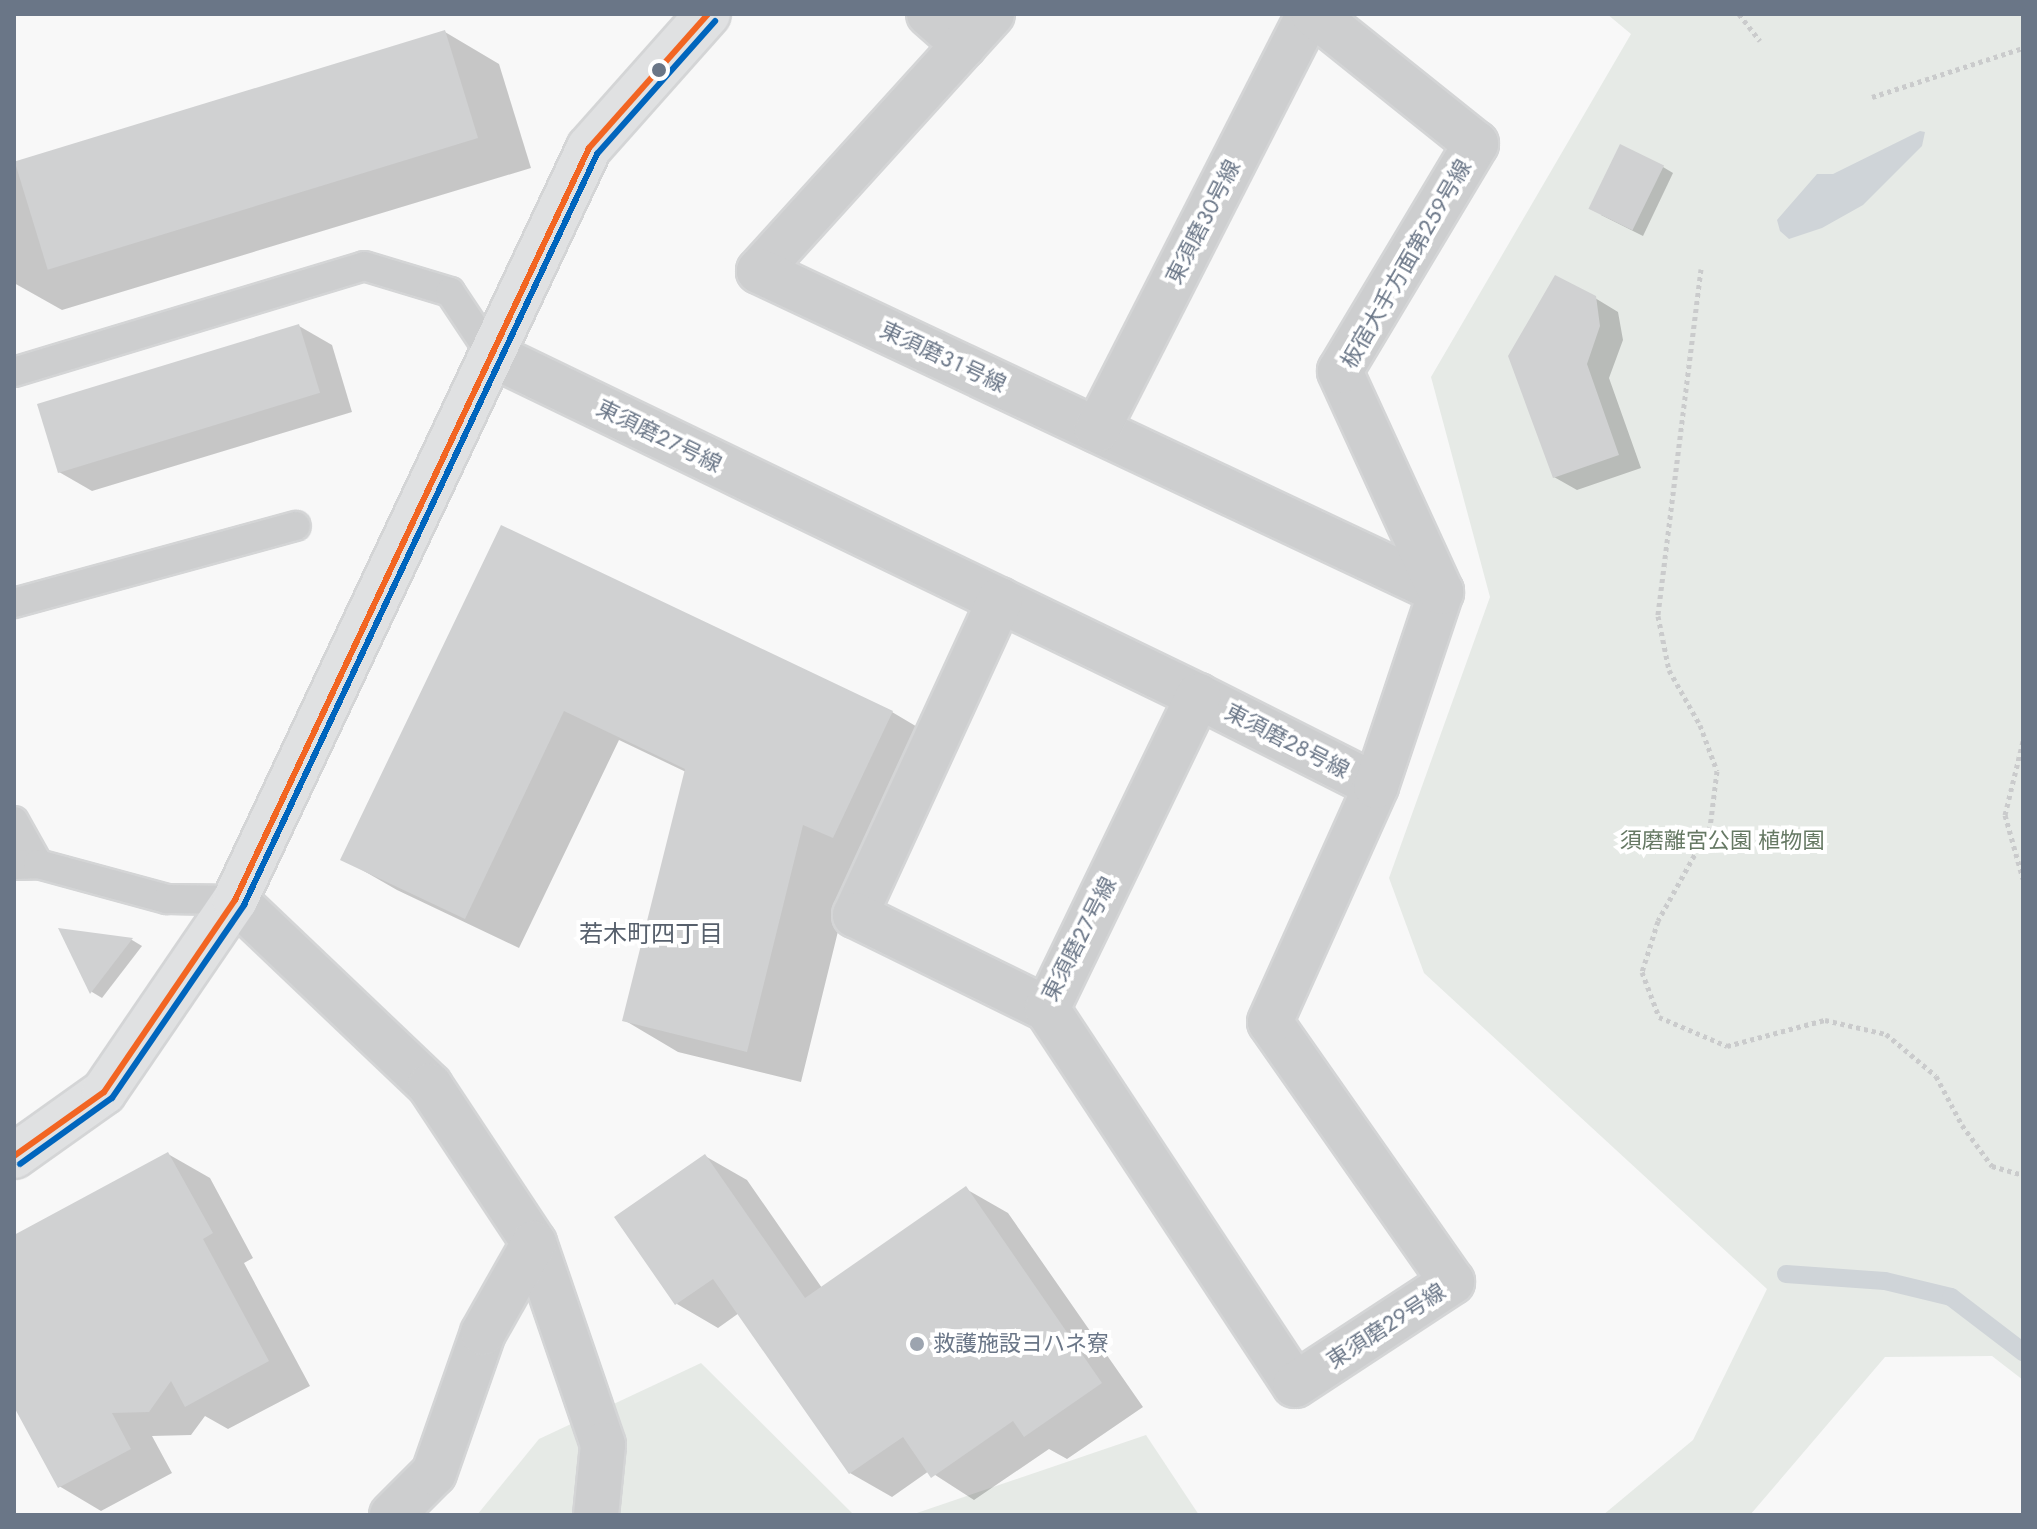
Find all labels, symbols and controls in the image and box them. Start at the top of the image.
unlabelled marker [651,62,667,78]
street label: 板宿大手方面第２５９号線 [1335,155,1477,373]
street label: 東須磨３０号線 [1160,156,1246,288]
street label: 東須磨３１号線 [876,316,1010,398]
street label: 東須磨２７号線 [592,394,726,478]
street label: 東須磨２８号線 [1221,698,1353,784]
park label: 須磨離宮公園 植物園 [1620,828,1824,854]
street label: 東須磨２７号線 [1036,873,1122,1005]
district label: 若木町四丁目 [579,920,723,948]
street label: 東須磨２９号線 [1322,1278,1450,1374]
place label: 救護施設ヨハネ寮 [933,1331,1109,1357]
marker: 救護施設ヨハネ寮 [908,1335,926,1353]

